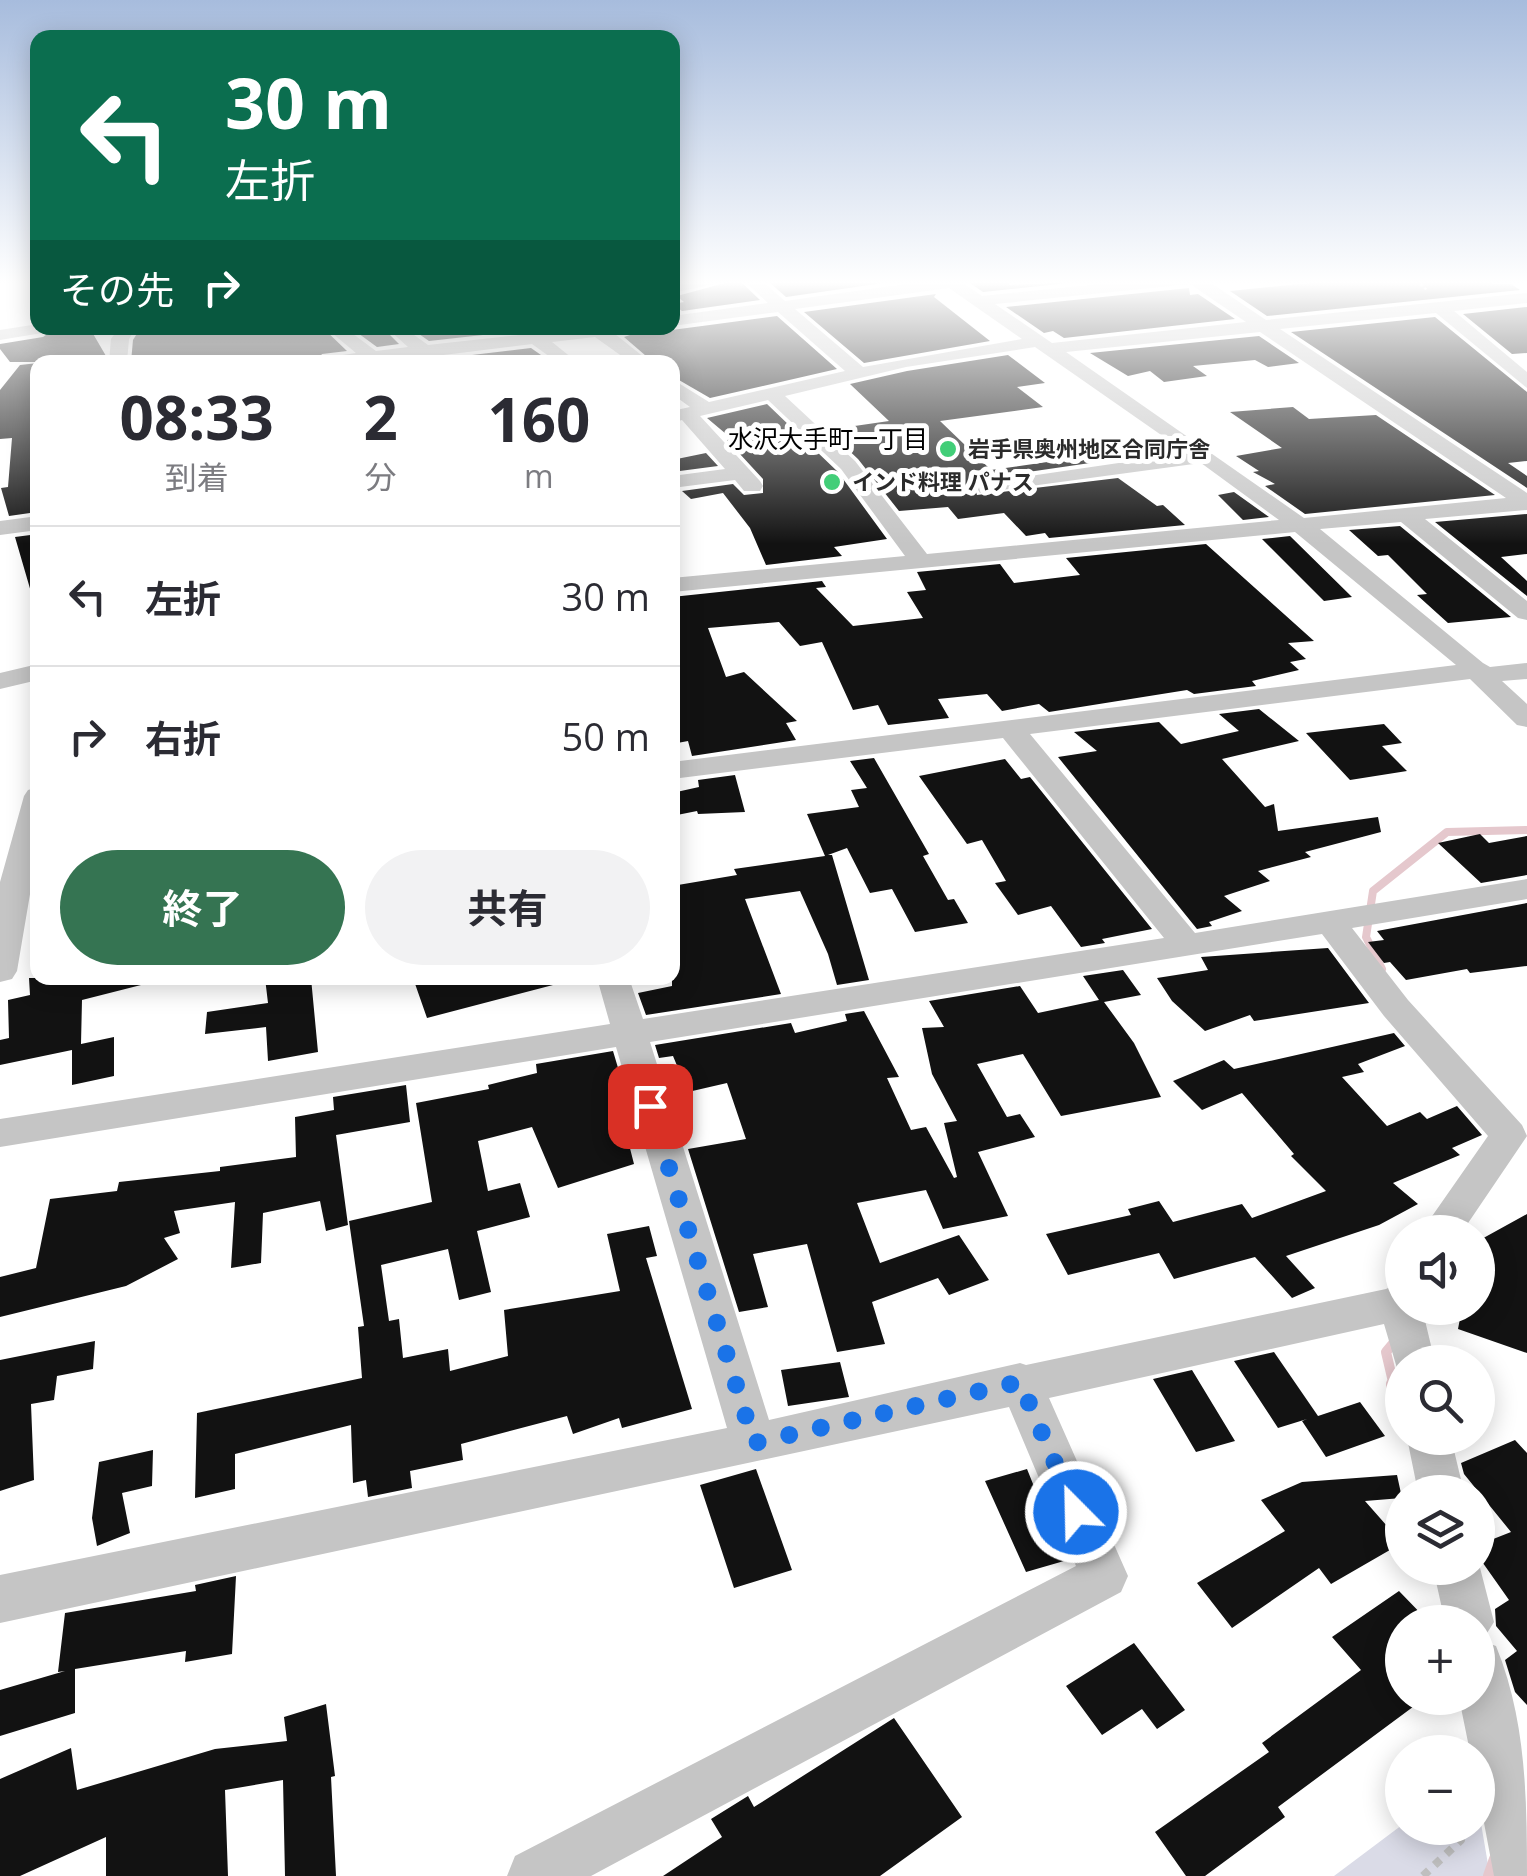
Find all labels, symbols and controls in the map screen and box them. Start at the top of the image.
text: 30 m [225,54,392,150]
icon: left [60,70,190,200]
text: 左折 [225,149,315,210]
icon: right [194,260,249,315]
text: その先 [60,263,174,315]
text: 08:33 [120,376,274,458]
text: 2 [364,376,398,458]
text: 160 [487,378,590,460]
district label: 水沢大手町一丁目 [728,421,928,455]
place label: 岩手県奥州地区合同庁舎 [968,433,1210,463]
marker: 岩手県奥州地区合同庁舎 [937,438,959,460]
text: m [524,454,554,497]
text: 到着 [165,455,229,498]
text: 分 [365,455,397,498]
place label: インド料理 パナス [852,466,1034,496]
marker: インド料理 パナス [821,471,843,493]
icon: left [60,569,115,624]
text: 30 m [561,570,650,622]
text: 左折 [145,572,221,624]
icon: right [60,709,115,764]
text: 50 m [561,710,650,762]
text: 右折 [145,712,221,764]
button: 終了 [60,850,345,965]
button: 共有 [365,850,650,965]
pin [608,1064,693,1149]
icon: arrive [623,1079,678,1134]
map controls [1385,1215,1495,1845]
button: sound [1385,1215,1495,1325]
button: search [1385,1345,1495,1455]
position arrow [1024,1460,1128,1564]
button: layers [1385,1475,1495,1585]
button: + [1385,1605,1495,1715]
button: − [1385,1735,1495,1845]

